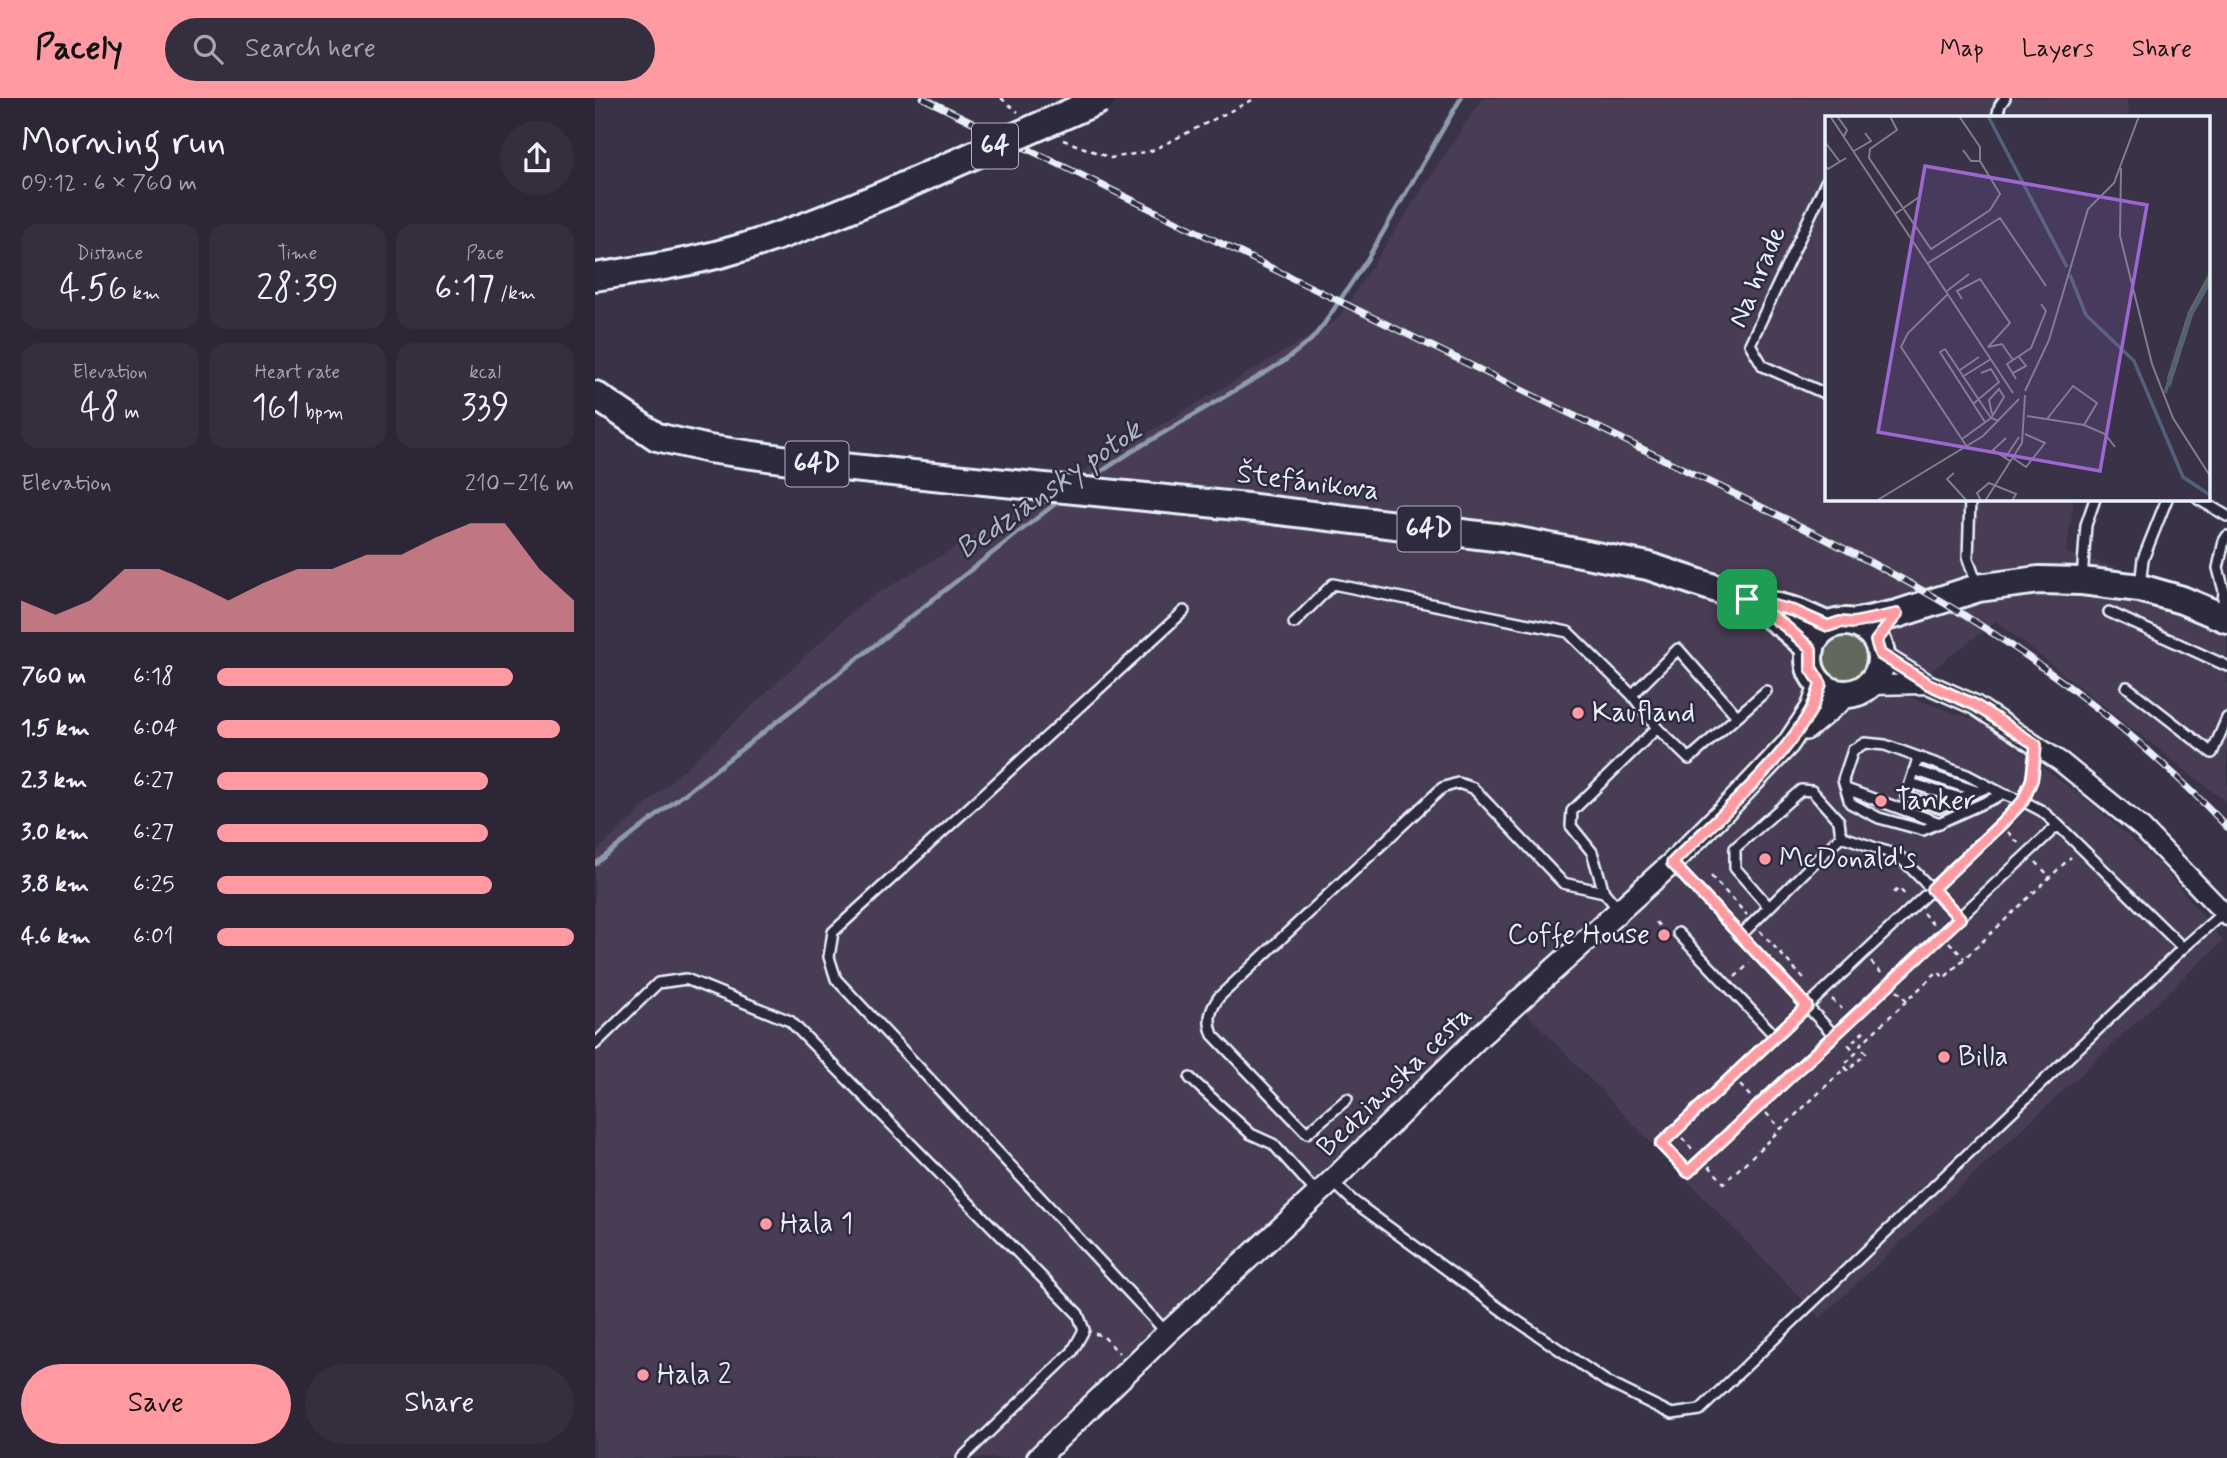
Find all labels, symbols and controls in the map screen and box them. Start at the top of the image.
search box [165,18,655,81]
text: Pacely [35,27,123,71]
icon: search [189,30,227,68]
text: Search here [245,32,376,66]
text: Map [1940,34,1984,65]
text: Layers [2022,34,2094,65]
text: Share [2132,34,2192,65]
inset map [1825,116,2210,500]
text: Morning run [21,118,226,167]
button: share [500,121,574,195]
road number: 64 [972,123,1018,168]
text: 09:12 · 6 × 760 m [21,169,197,199]
street label: Na hrade [1720,220,1796,334]
text: Distance [76,241,143,266]
text: Time [278,241,317,266]
text: Pace [466,241,504,266]
text: 4.56 [59,266,127,312]
text: 28:39 [256,266,339,312]
text: 6:17 [434,266,495,312]
text: km [127,281,160,306]
text: /km [495,281,536,306]
text: Elevation [72,360,147,385]
text: Heart rate [255,360,340,385]
text: kcal [469,360,501,385]
text: 48 [80,385,119,431]
text: 161 [251,385,300,431]
text: 339 [461,385,510,431]
text: m [119,400,140,425]
text: bpm [300,400,344,425]
water label: Bedziansky potok [948,410,1151,569]
road number: 64D [785,442,849,486]
street label: Štefánikova [1235,456,1381,510]
text: Elevation [21,469,112,499]
text: 210–216 m [465,469,574,499]
road number: 64D [1397,506,1461,551]
pin [1717,569,1777,629]
icon: arrive [1728,580,1766,618]
text: 760 m [21,662,86,692]
text: 6:18 [133,662,174,692]
place label: Kaufland [1592,695,1695,732]
marker: Kaufland [1570,705,1586,721]
text: 1.5 km [21,714,90,744]
text: 6:04 [133,714,178,744]
text: 2.3 km [21,766,87,796]
text: 6:27 [133,766,174,796]
place label: Tanker [1895,783,1976,820]
marker: Tanker [1873,793,1889,809]
text: 3.0 km [21,818,89,848]
text: 6:27 [133,818,174,848]
place label: McDonald's [1779,841,1916,878]
marker: McDonald's [1757,851,1773,867]
text: 3.8 km [21,870,89,900]
text: 6:25 [133,870,174,900]
place label: Coffe House [1507,917,1650,954]
text: 4.6 km [21,922,91,952]
text: 6:01 [133,922,174,952]
marker: Coffe House [1656,927,1672,943]
street label: Bedzianska cesta [1309,998,1481,1166]
place label: Billa [1958,1039,2008,1076]
marker: Billa [1936,1049,1952,1065]
place label: Hala 1 [780,1206,853,1243]
marker: Hala 1 [758,1216,774,1232]
place label: Hala 2 [657,1357,732,1394]
button: Save [21,1364,291,1444]
button: Share [305,1364,574,1444]
marker: Hala 2 [635,1367,651,1383]

